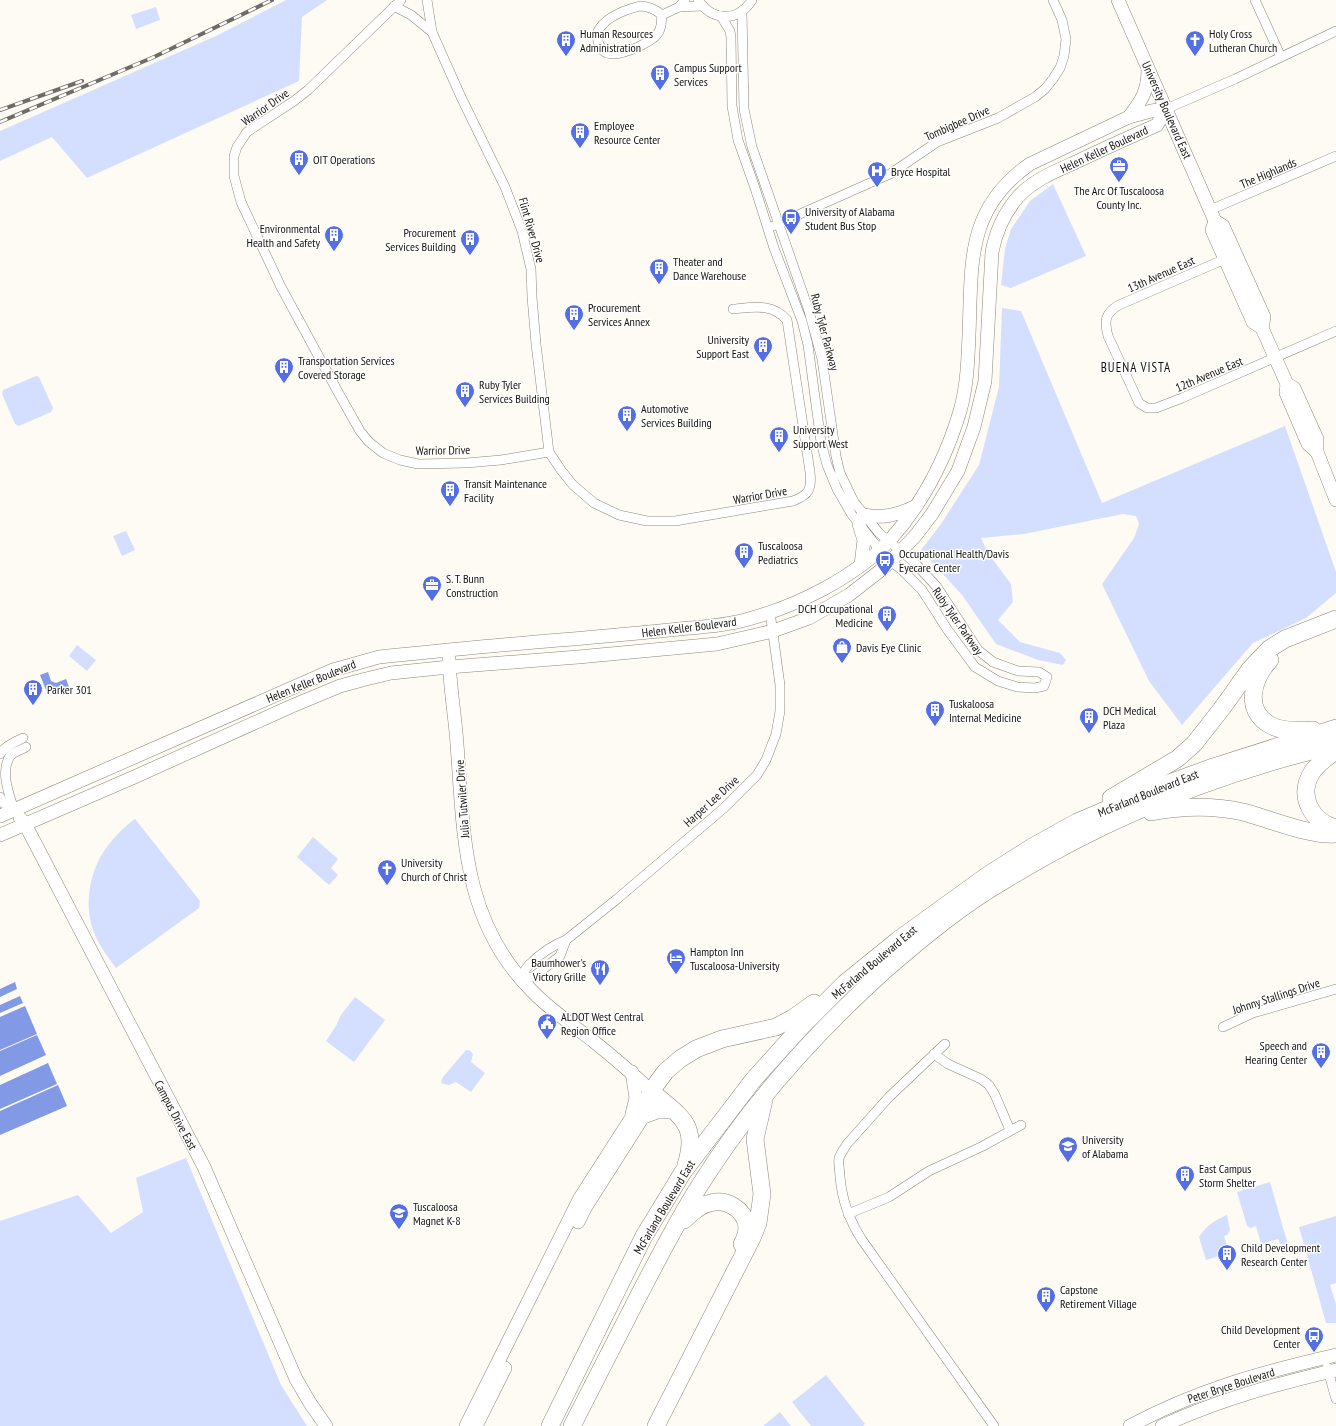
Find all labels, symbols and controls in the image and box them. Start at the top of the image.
place label: Human Resources Administration [580,26,653,55]
place label: Holy Cross Lutheran Church [1209,26,1277,55]
building icon: Human Resources Administration [555,29,577,57]
church icon: Holy Cross Lutheran Church [1184,29,1206,57]
street label: University Boulevard East [1139,59,1195,162]
place label: Campus Support Services [674,60,743,89]
building icon: Campus Support Services [649,63,671,91]
street label: Warrior Drive [238,85,292,129]
street label: Tombigbee Drive [922,102,992,144]
place label: Employee Resource Center [594,118,661,147]
building icon: Employee Resource Center [569,121,591,149]
street label: Helen Keller Boulevard [1058,122,1150,176]
building icon: OIT Operations [288,148,310,176]
place label: OIT Operations [313,152,375,167]
street label: The Highlands [1238,154,1298,192]
office icon: The Arc Of Tuscaloosa County Inc. [1108,155,1130,183]
hospital icon: Bryce Hospital [866,160,888,188]
place label: Bryce Hospital [891,164,951,179]
place label: The Arc Of Tuscaloosa County Inc. [1074,183,1164,212]
street label: Flint River Drive [516,196,548,264]
place label: University of Alabama Student Bus Stop [805,204,895,233]
bus stop icon: University of Alabama Student Bus Stop [780,207,802,235]
place label: Environmental Health and Safety [246,221,320,250]
building icon: Environmental Health and Safety [323,224,345,252]
place label: Procurement Services Building [385,225,457,254]
building icon: Procurement Services Building [459,228,481,256]
street label: 13th Avenue East [1125,252,1197,295]
place label: Theater and Dance Warehouse [673,254,746,283]
building icon: Theater and Dance Warehouse [648,257,670,285]
street label: Ruby Tyler Parkway [808,292,843,373]
place label: Procurement Services Annex [588,300,650,329]
building icon: Procurement Services Annex [563,303,585,331]
place label: University Support East [696,332,750,361]
building icon: University Support East [752,335,774,363]
place label: Transportation Services Covered Storage [298,353,394,382]
street label: 12th Avenue East [1173,353,1246,395]
building icon: Transportation Services Covered Storage [273,356,295,384]
district label: BUENA VISTA [1101,359,1171,376]
place label: Ruby Tyler Services Building [479,377,550,406]
building icon: Ruby Tyler Services Building [454,380,476,408]
place label: Automotive Services Building [641,401,712,430]
building icon: Automotive Services Building [616,404,638,432]
place label: University Support West [793,422,849,451]
building icon: University Support West [768,425,790,453]
street label: Warrior Drive [416,442,470,458]
place label: Transit Maintenance Facility [464,476,547,505]
building icon: Transit Maintenance Facility [439,479,461,507]
street label: Warrior Drive [732,483,788,507]
place label: Tuscaloosa Pediatrics [758,538,803,567]
building icon: Tuscaloosa Pediatrics [733,541,755,569]
place label: Occupational Health/Davis Eyecare Center [899,546,1009,575]
bus stop icon: Occupational Health/Davis Eyecare Center [874,549,896,577]
place label: S. T. Bunn Construction [446,571,498,600]
office icon: S. T. Bunn Construction [421,574,443,602]
street label: Ruby Tyler Parkway [929,584,987,658]
place label: DCH Occupational Medicine [798,601,873,630]
building icon: DCH Occupational Medicine [876,604,898,632]
street label: Helen Keller Boulevard [641,614,737,640]
shop icon: Davis Eye Clinic [831,636,853,664]
place label: Davis Eye Clinic [856,640,922,655]
street label: Helen Keller Boulevard [264,656,358,706]
building icon: Parker 301 [22,678,44,706]
place label: Parker 301 [47,682,92,697]
place label: Tuskaloosa Internal Medicine [949,696,1021,725]
building icon: Tuskaloosa Internal Medicine [924,699,946,727]
place label: DCH Medical Plaza [1103,703,1156,732]
building icon: DCH Medical Plaza [1078,706,1100,734]
street label: Julia Tutwiler Drive [452,759,472,840]
street label: McFarland Boulevard East [1096,766,1201,820]
street label: Harper Lee Drive [680,772,742,830]
place label: University Church of Christ [401,855,468,884]
church icon: University Church of Christ [376,858,398,886]
street label: McFarland Boulevard East [828,921,920,1002]
place label: Hampton Inn Tuscaloosa-University [690,944,780,973]
hotel icon: Hampton Inn Tuscaloosa-University [665,947,687,975]
place label: Baumhower's Victory Grille [531,955,586,984]
restaurant icon: Baumhower's Victory Grille [589,958,611,986]
street label: Johnny Stallings Drive [1230,975,1322,1017]
place label: ALDOT West Central Region Office [561,1009,644,1038]
public building icon: ALDOT West Central Region Office [536,1012,558,1040]
place label: Speech and Hearing Center [1245,1038,1308,1067]
building icon: Speech and Hearing Center [1310,1041,1332,1069]
street label: Campus Drive East [151,1078,201,1153]
place label: University of Alabama [1082,1132,1128,1161]
school or university icon: University of Alabama [1057,1135,1079,1163]
street label: McFarland Boulevard East [630,1157,698,1257]
place label: East Campus Storm Shelter [1199,1161,1256,1190]
building icon: East Campus Storm Shelter [1174,1164,1196,1192]
place label: Tuscaloosa Magnet K-8 [413,1199,461,1228]
school or university icon: Tuscaloosa Magnet K-8 [388,1202,410,1230]
place label: Child Development Research Center [1241,1240,1321,1269]
building icon: Child Development Research Center [1216,1243,1238,1271]
place label: Capstone Retirement Village [1060,1282,1137,1311]
building icon: Capstone Retirement Village [1035,1285,1057,1313]
place label: Child Development Center [1221,1322,1301,1351]
bus stop icon: Child Development Center [1303,1325,1325,1353]
street label: Peter Bryce Boulevard [1186,1364,1276,1406]

